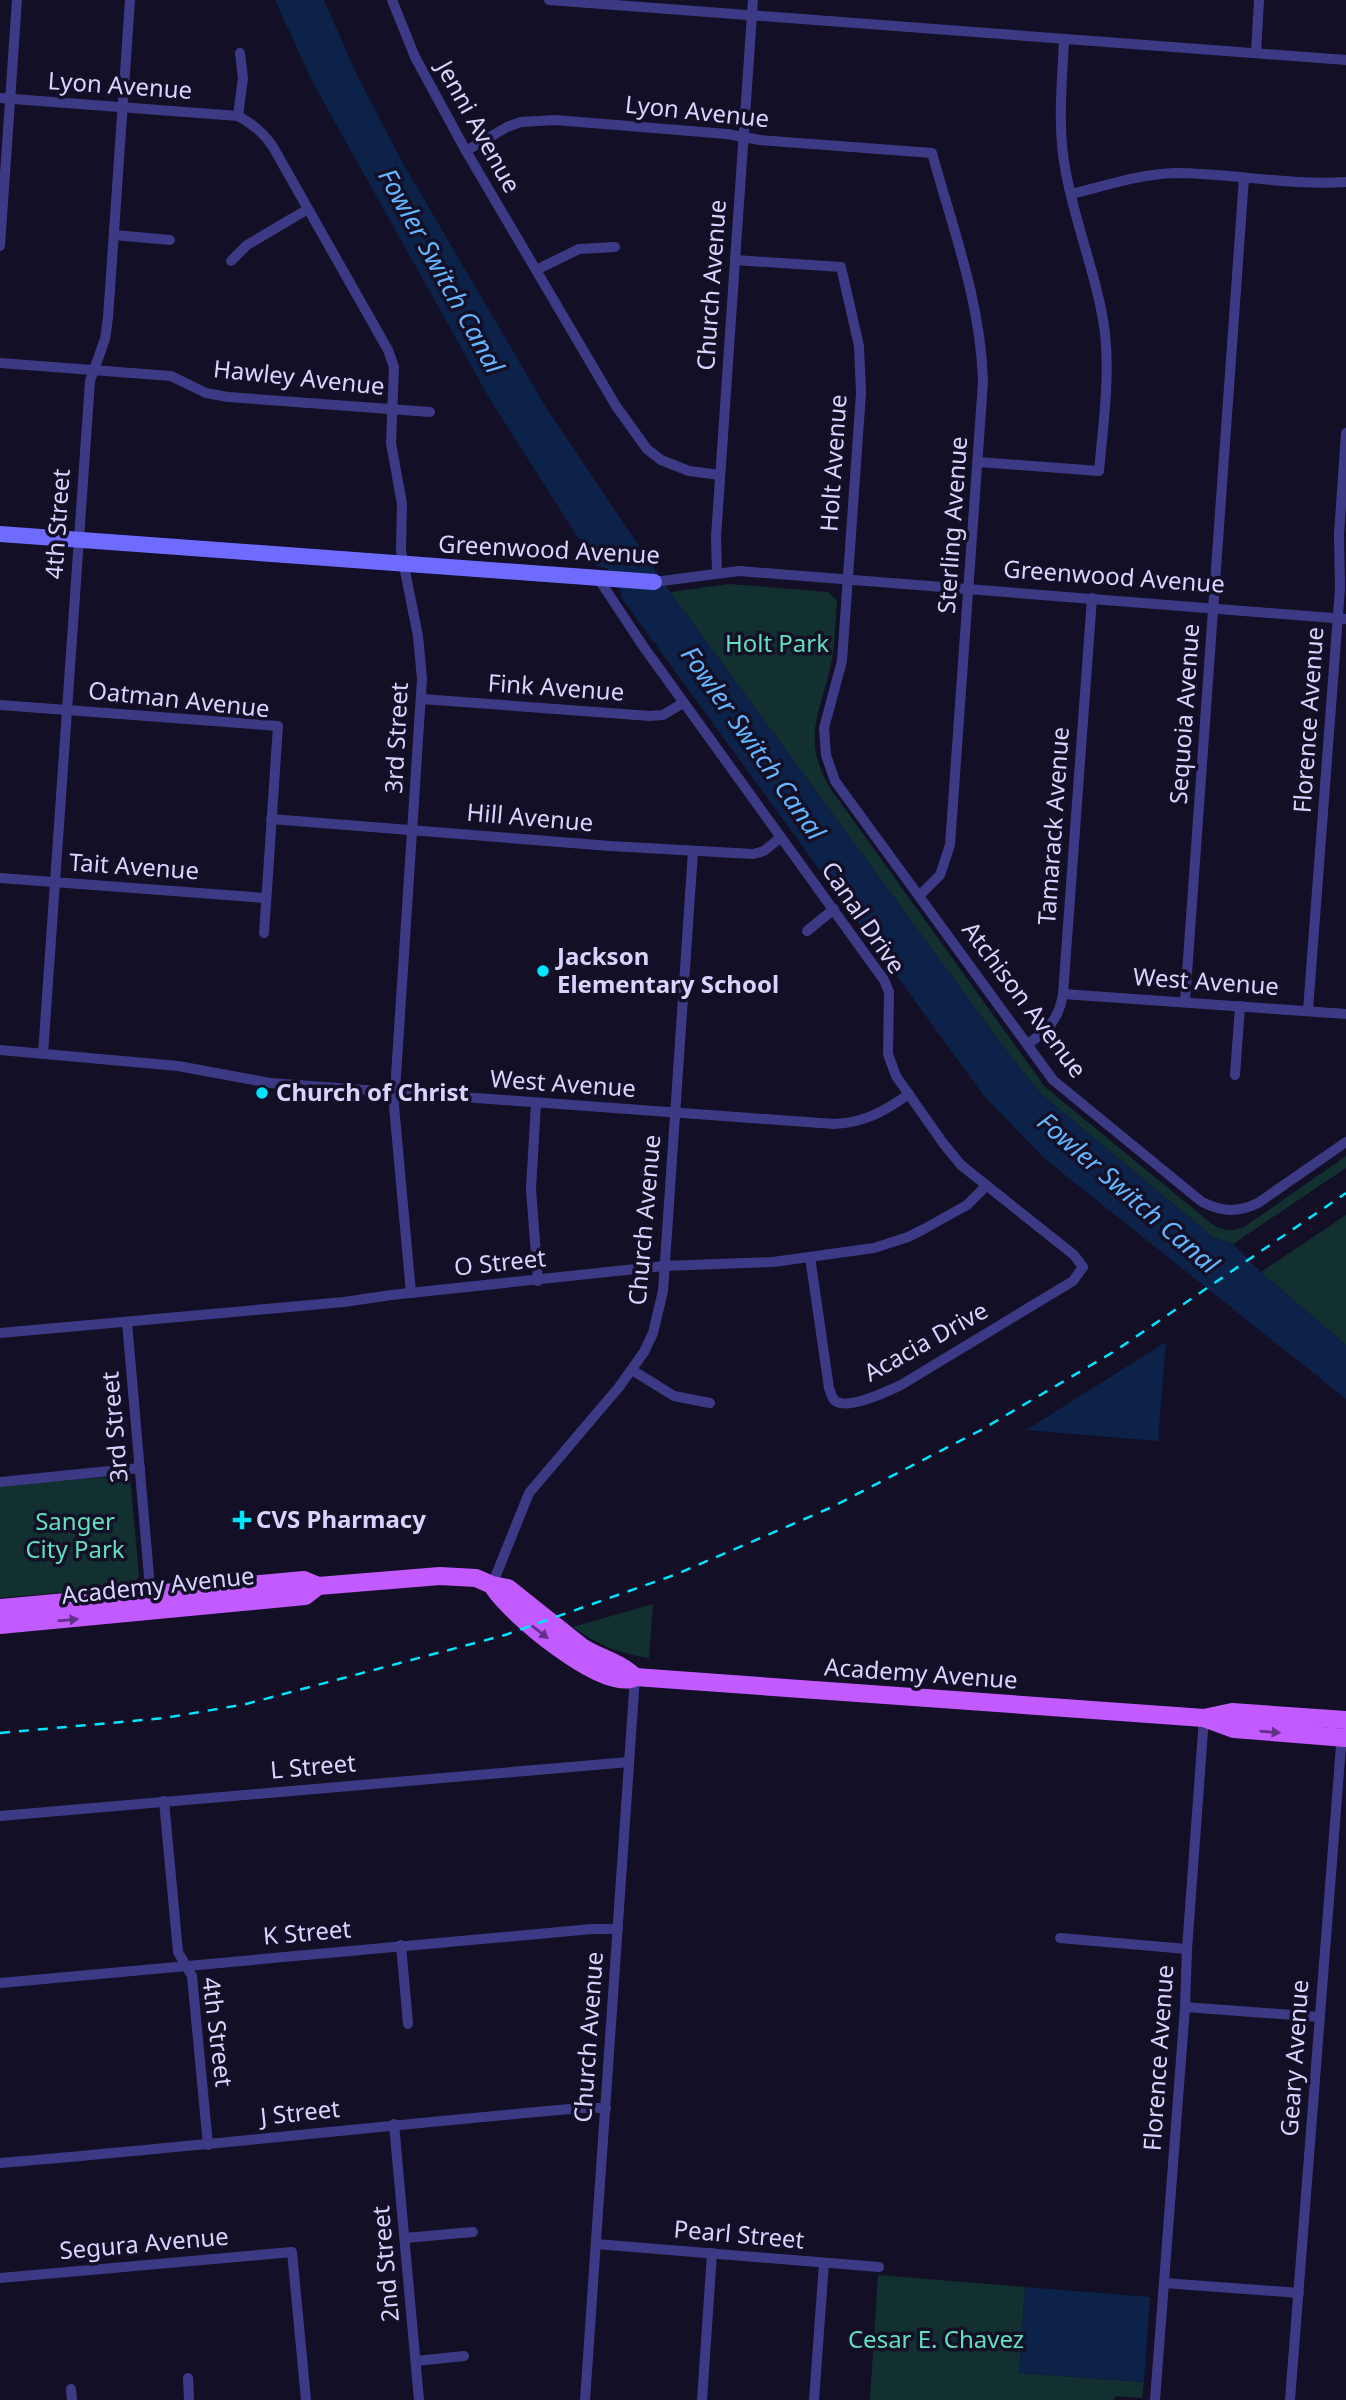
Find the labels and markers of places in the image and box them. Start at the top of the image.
place label: Jackson Elementary School [555,939,779,1000]
marker: Jackson Elementary School [535,963,551,979]
place label: Church of Christ [276,1075,469,1108]
marker: Church of Christ [254,1085,270,1101]
place label: CVS Pharmacy [256,1502,426,1535]
marker: CVS Pharmacy [234,1512,250,1528]

